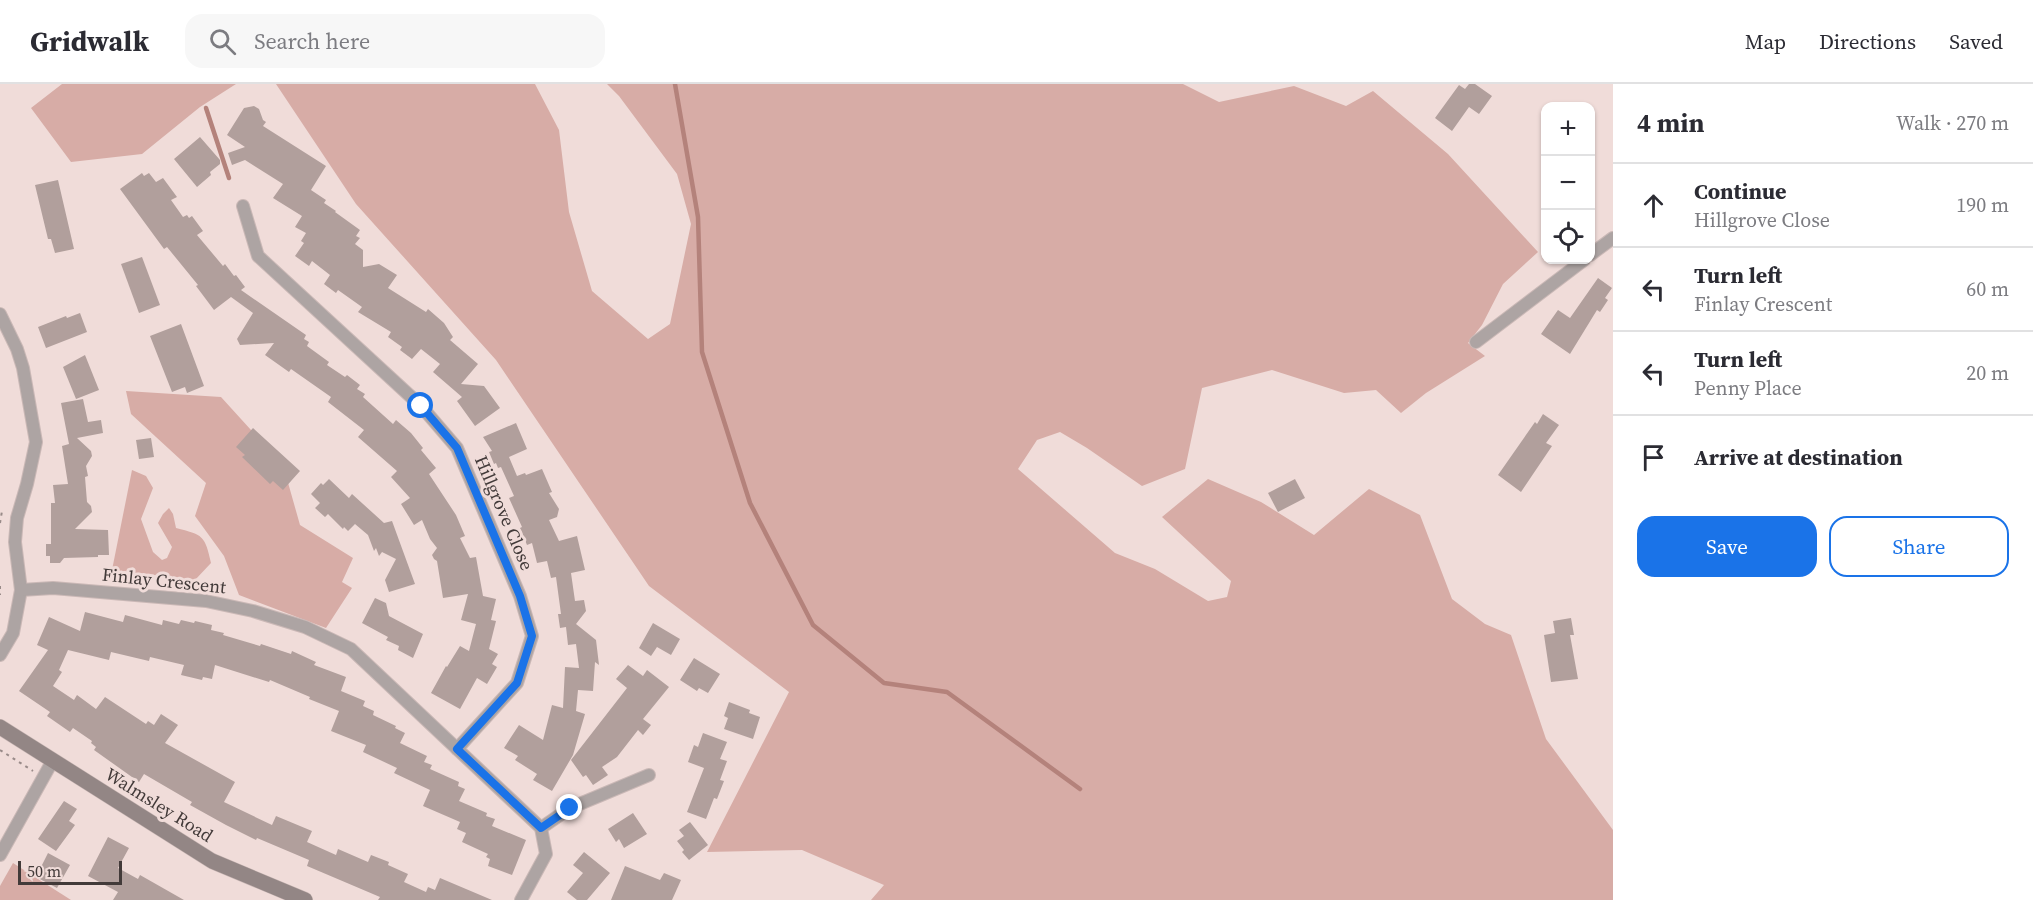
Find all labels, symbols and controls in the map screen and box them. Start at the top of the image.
search box [185,14,605,68]
text: Gridwalk [30,22,149,60]
icon: search [206,25,239,58]
text: Search here [254,26,370,56]
text: Map [1745,27,1786,56]
text: Directions [1819,27,1916,56]
text: Saved [1949,27,2003,56]
map controls [1541,102,1595,264]
button: + [1541,102,1595,156]
text: 4 min [1637,105,1704,141]
text: Walk · 270 m [1896,109,2009,137]
button: − [1541,156,1595,210]
text: Continue [1694,176,1787,206]
icon: ahead [1637,189,1670,222]
text: 190 m [1956,191,2009,219]
text: Hillgrove Close [1694,206,1830,234]
button: locate [1541,210,1595,264]
text: Turn left [1694,260,1782,290]
icon: left [1637,273,1670,306]
text: 60 m [1966,275,2009,303]
text: Finlay Crescent [1694,290,1832,318]
text: Turn left [1694,344,1782,374]
icon: left [1637,357,1670,390]
text: 20 m [1966,359,2009,387]
text: Penny Place [1694,374,1802,402]
route start [407,392,433,418]
icon: arrive [1637,441,1670,474]
text: Arrive at destination [1694,442,1903,472]
street label: Hillgrove Close [469,452,540,574]
button: Save [1637,516,1817,577]
button: Share [1829,516,2009,577]
street label: Finlay Crescent [101,562,227,599]
street label: Walmsley Road [100,761,218,848]
route end [556,794,582,820]
scale bar [18,858,122,886]
text: 50 m [27,860,61,882]

